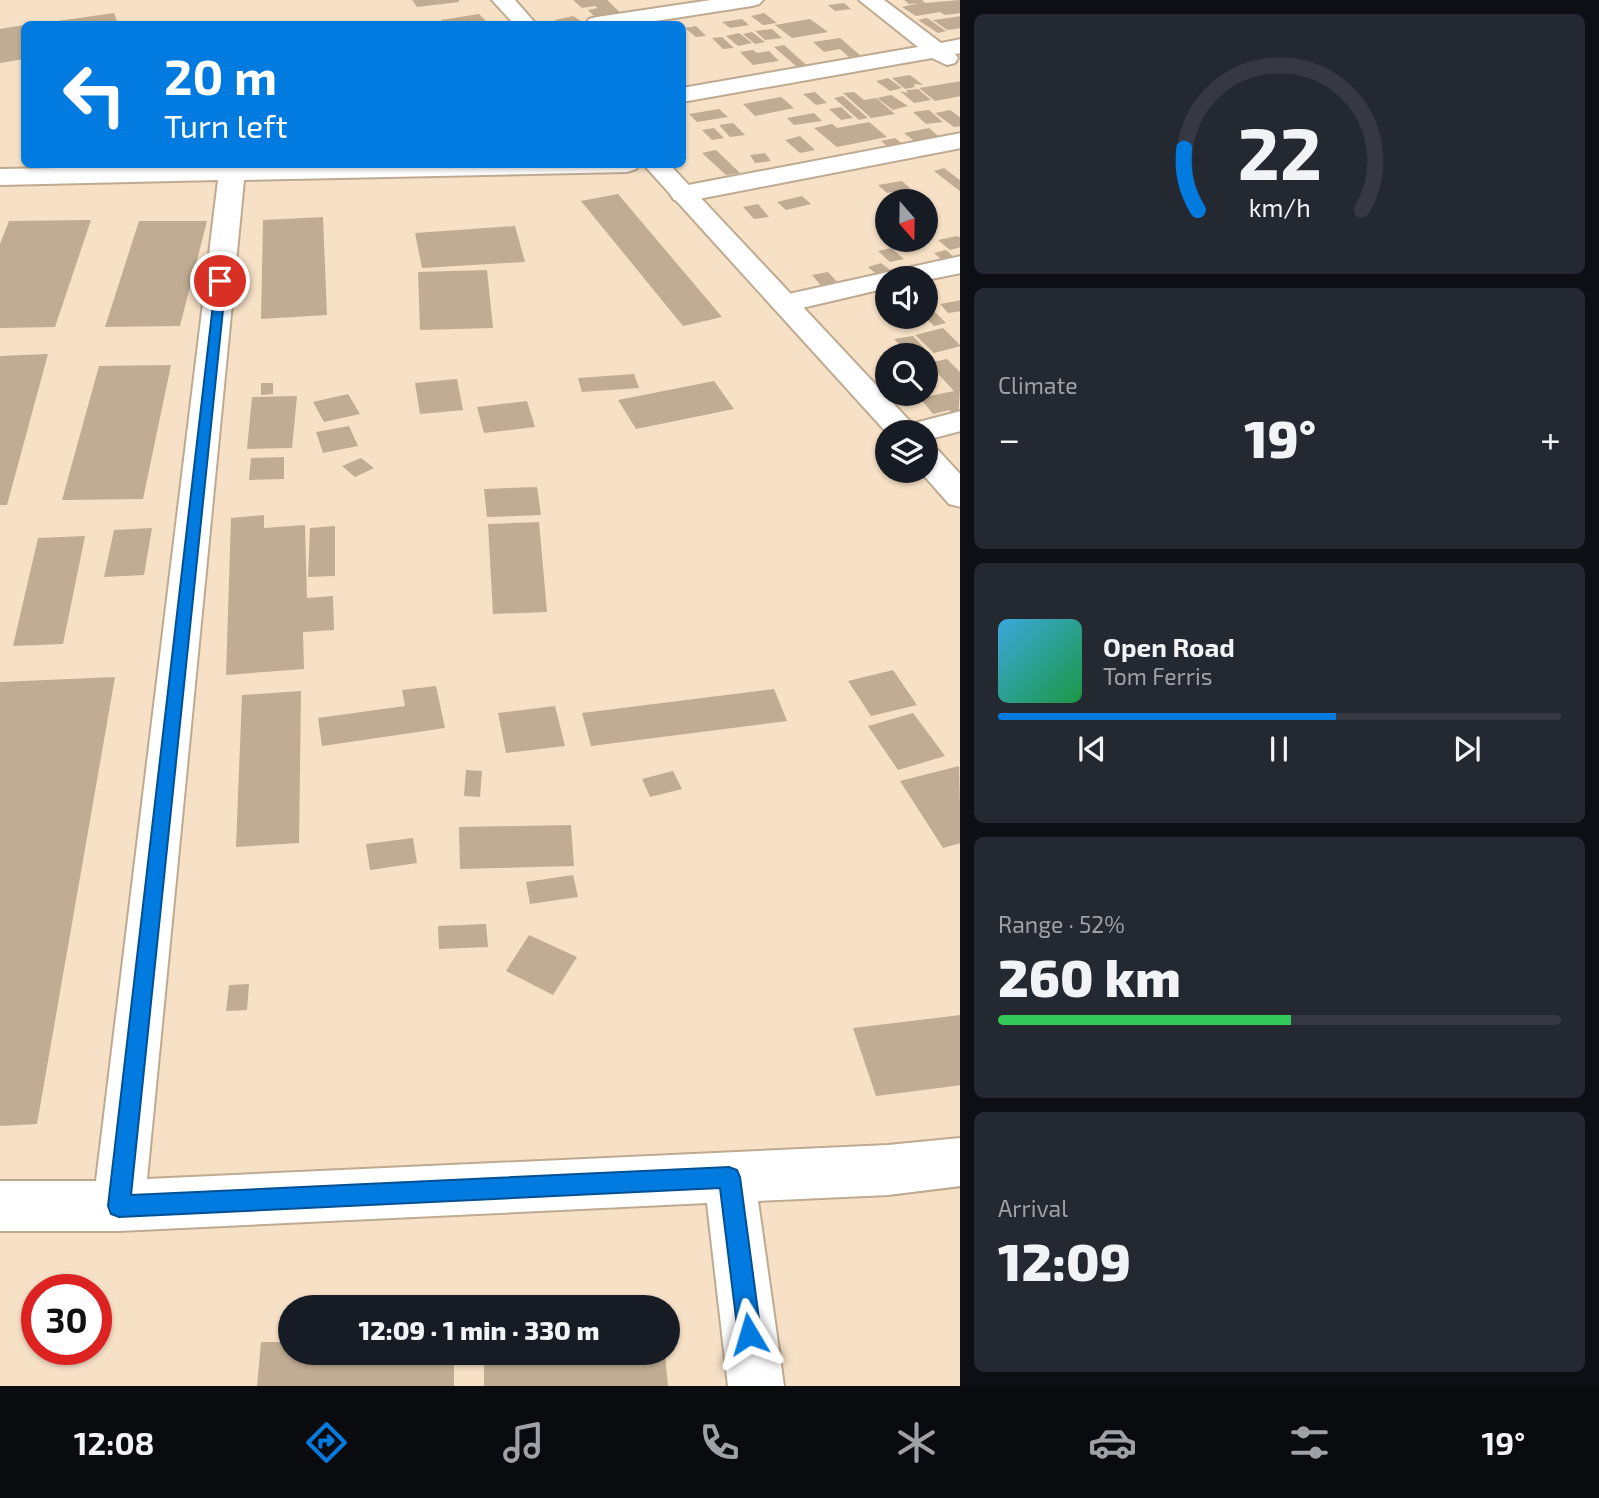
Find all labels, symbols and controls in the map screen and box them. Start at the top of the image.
text: 20 m [164,46,277,105]
icon: left [49,49,140,140]
text: Turn left [164,106,288,144]
text: 22 [1237,108,1322,196]
north arrow [875,189,938,252]
map controls [875,189,938,483]
text: km/h [1248,192,1311,222]
pin [190,251,250,311]
icon: arrive [201,262,239,300]
button: sound [875,266,938,329]
button: search [875,343,938,406]
text: Climate [998,371,1078,399]
text: 19° [1244,406,1316,468]
text: − [998,415,1020,461]
text: + [1540,415,1561,461]
button: layers [875,420,938,483]
text: Open Road [1103,631,1235,662]
text: Tom Ferris [1103,662,1212,690]
icon: previous [1073,730,1111,768]
icon: pause [1260,730,1298,768]
icon: next [1448,730,1486,768]
text: Range · 52% [998,910,1125,938]
text: 260 km [998,945,1181,1007]
text: Arrival [998,1194,1068,1222]
text: 12:09 [998,1229,1131,1291]
speed limit sign: 30 [21,1274,112,1365]
position arrow [712,1297,786,1371]
text: 12:09 · 1 min · 330 m [359,1314,599,1345]
icon: directions [302,1418,351,1467]
icon: music [499,1418,548,1467]
icon: phone [695,1418,744,1467]
icon: climate [892,1418,941,1467]
icon: car [1088,1418,1137,1467]
icon: filters [1285,1418,1334,1467]
text: 12:08 [74,1423,155,1461]
text: 19° [1482,1423,1525,1461]

